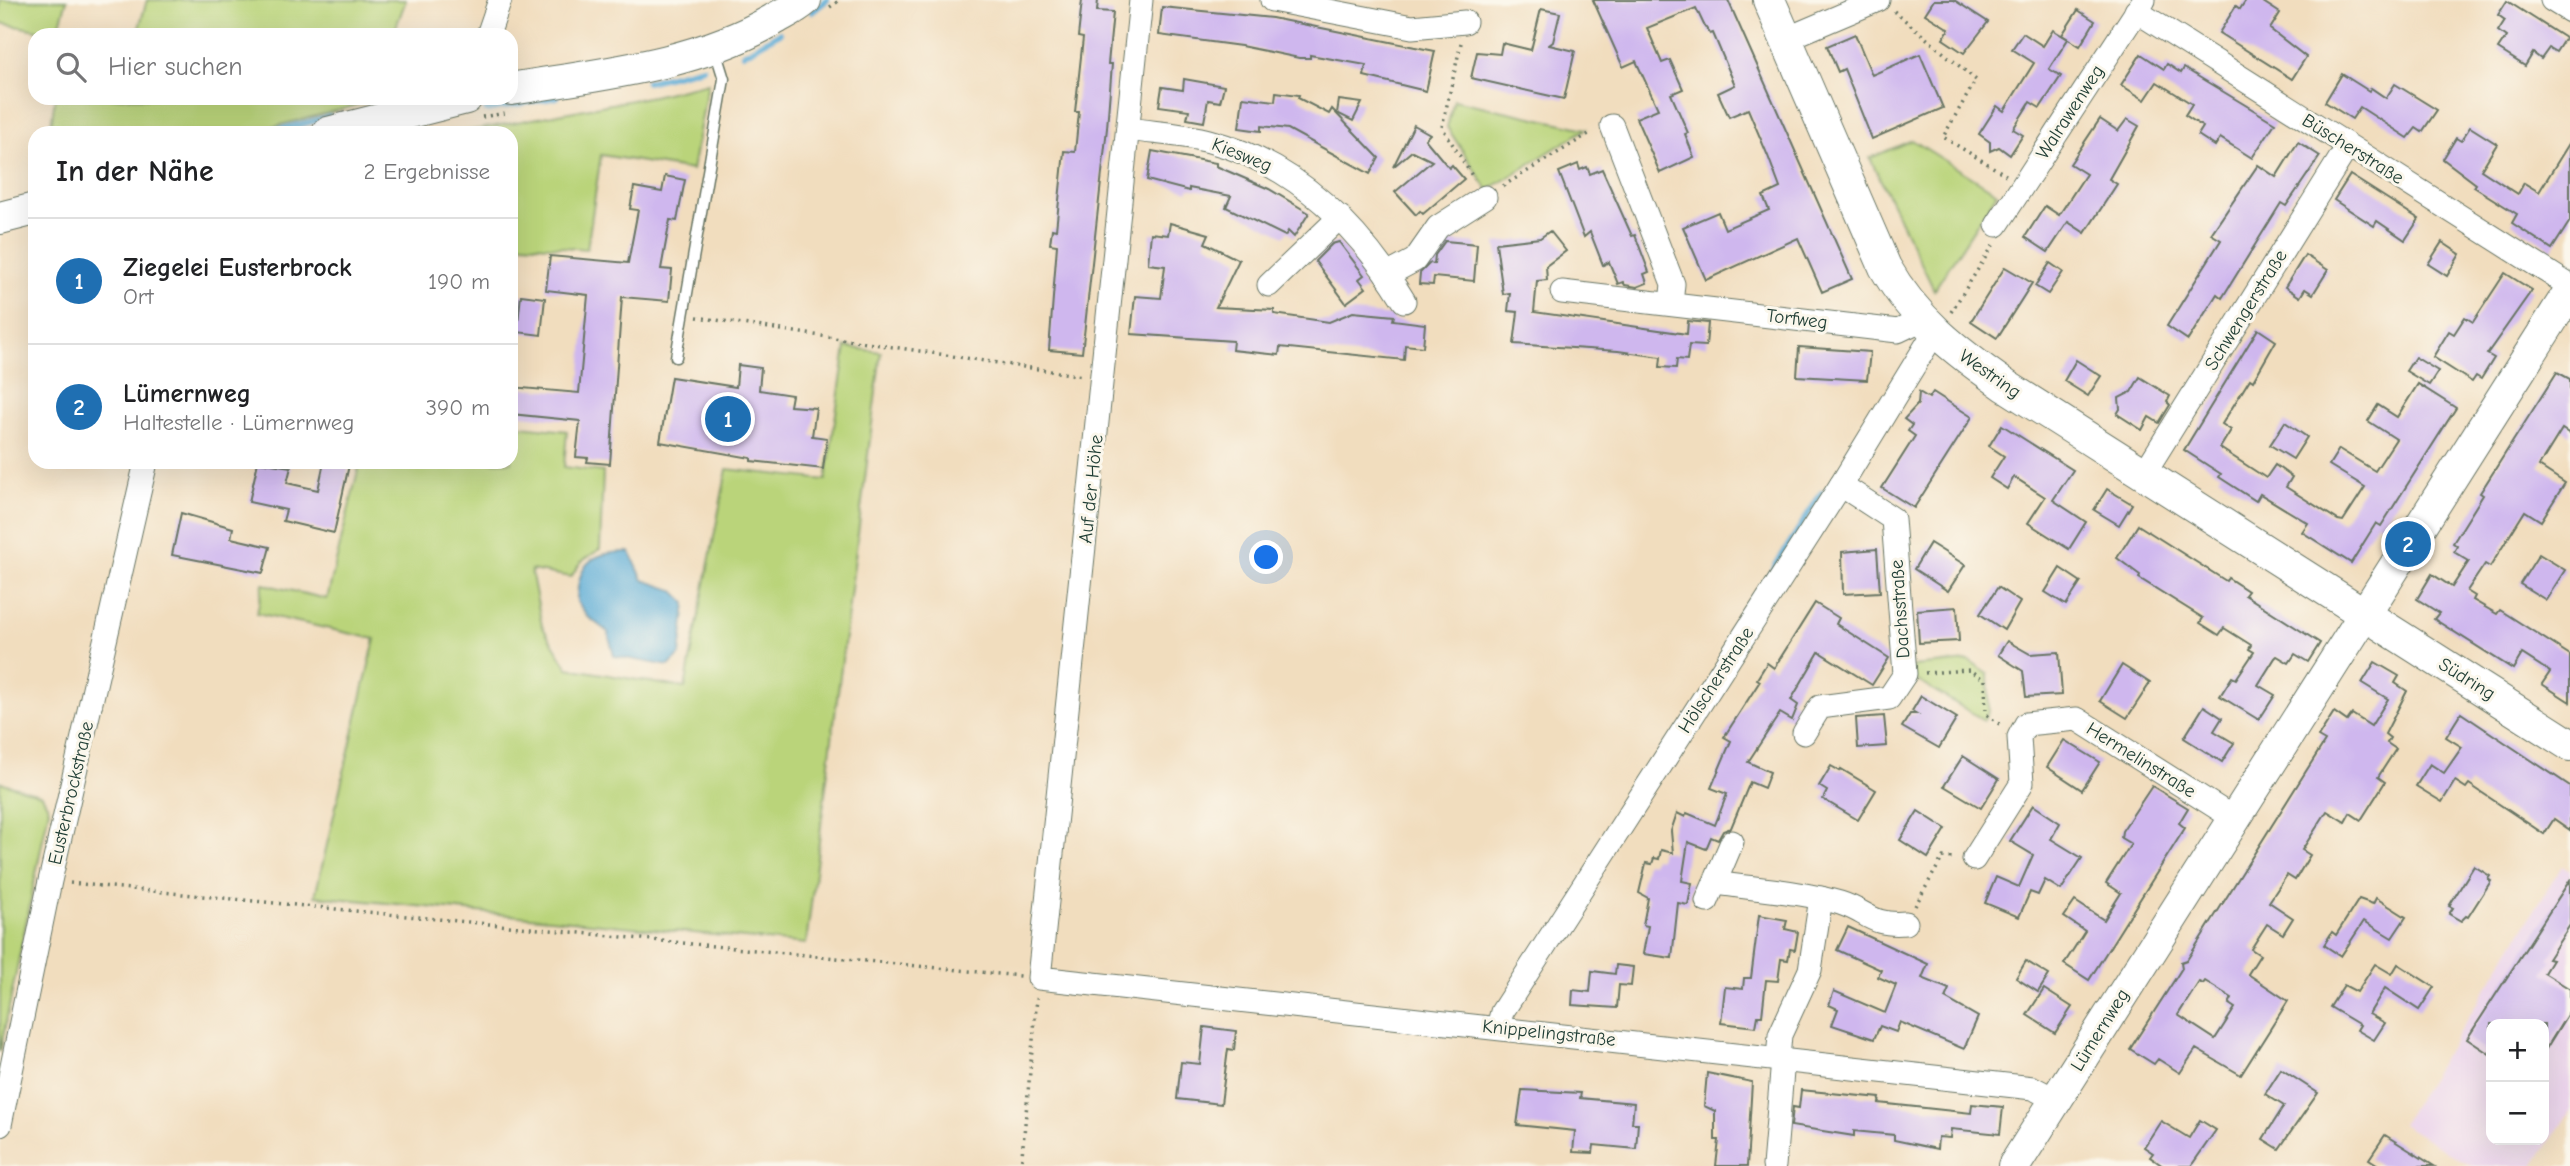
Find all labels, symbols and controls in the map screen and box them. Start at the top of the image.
search box [28,28,518,105]
icon: search [52,48,90,86]
text: Hier suchen [108,52,243,82]
street label: Walrawenweg [2031,61,2109,163]
street label: Büscherstraße [2298,109,2408,189]
street label: Kiesweg [1209,133,1275,177]
text: In der Nähe [56,154,214,189]
text: 2 Ergebnisse [363,158,490,185]
street label: Schwengerstraße [2200,246,2292,374]
text: Ziegelei Eusterbrock [123,253,352,283]
text: 1 [74,268,84,295]
text: 190 m [428,268,490,295]
text: Ort [123,283,154,310]
street label: Torfweg [1765,304,1829,334]
street label: Westring [1955,345,2025,403]
text: Lümernweg [123,379,251,409]
pin: 1 [705,393,751,445]
text: 2 [73,394,85,421]
text: 390 m [425,394,490,421]
text: Haltestelle · Lümernweg [123,409,354,436]
street label: Auf der Höhe [1074,433,1108,545]
pin: 2 [2385,518,2431,570]
your location [1249,540,1283,574]
street label: Dachsstraße [1886,559,1914,659]
street label: Hölscherstraße [1674,623,1758,737]
street label: Südring [2435,653,2499,705]
street label: Hermelinstraße [2082,718,2200,802]
street label: Eusterbrockstraße [44,719,98,867]
street label: Lümernweg [2066,985,2134,1075]
street label: Knippelingstraße [1481,1015,1617,1051]
map controls [2486,1019,2549,1145]
button: + [2486,1019,2549,1082]
button: − [2486,1082,2549,1145]

